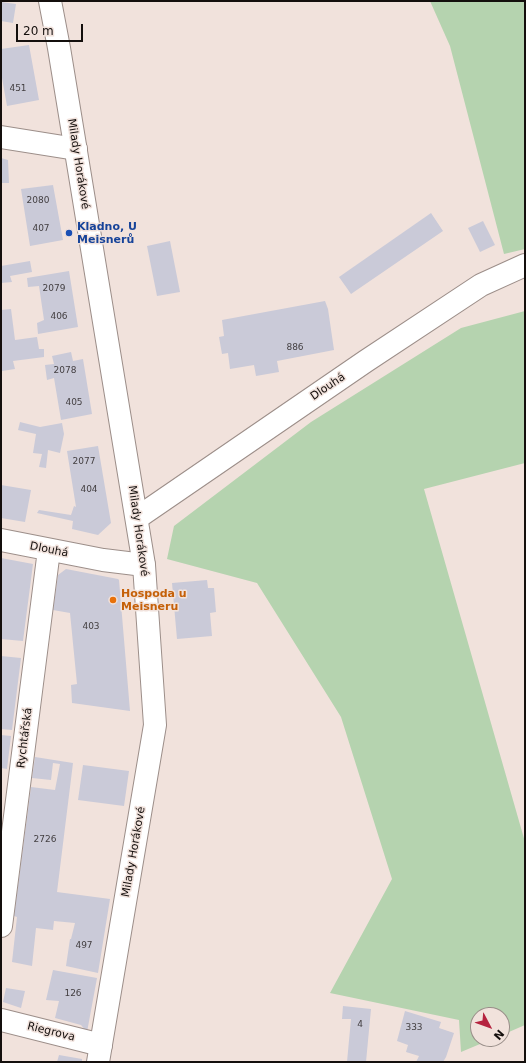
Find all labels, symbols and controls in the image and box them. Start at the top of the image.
scale bar [18,16,85,42]
text: 20 m [23,24,54,38]
house number: 451 [9,84,27,94]
street label: Milady Horákové [64,118,92,210]
house number: 2080 [27,196,49,206]
place label: Kladno, U Meisnerů [77,220,137,246]
house number: 407 [32,224,50,234]
marker: Kladno, U Meisnerů [64,228,74,238]
house number: 2079 [43,284,65,294]
house number: 406 [50,312,68,322]
house number: 886 [286,343,304,353]
house number: 2078 [54,366,76,376]
street label: Dlouhá [308,371,348,403]
house number: 405 [65,398,83,408]
house number: 2077 [73,457,95,467]
house number: 404 [80,485,98,495]
street label: Milady Horákové [125,485,151,577]
street label: Dlouhá [29,540,69,560]
place label: Hospoda u Meisneru [121,587,187,613]
marker: Hospoda u Meisneru [108,595,118,605]
house number: 403 [82,622,100,632]
street label: Rychtářská [15,707,35,769]
street label: Milady Horákové [120,806,148,898]
house number: 2726 [34,835,56,845]
house number: 497 [75,941,93,951]
house number: 126 [64,989,82,999]
north arrow [470,1007,510,1047]
street label: Riegrova [26,1020,76,1044]
house number: 4 [357,1020,363,1030]
house number: 333 [405,1023,423,1033]
text: N [491,1027,507,1042]

